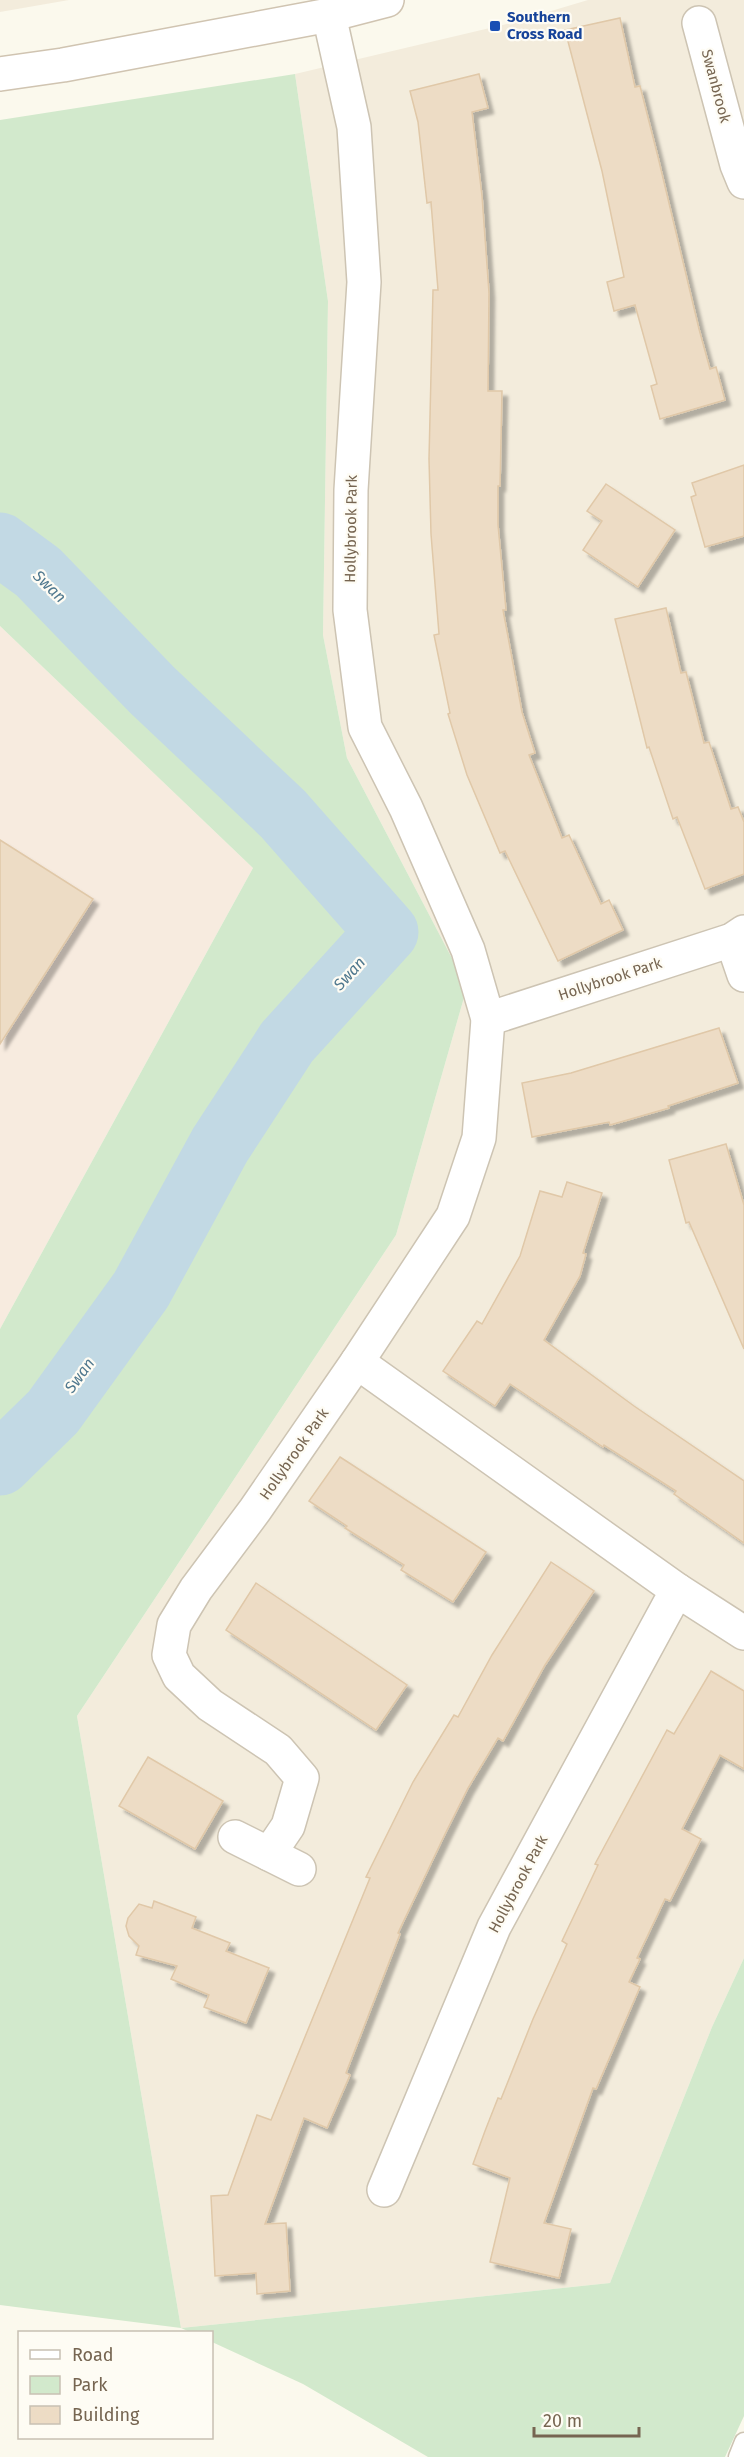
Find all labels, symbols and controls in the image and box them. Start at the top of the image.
place label: Southern Cross Road [507,8,583,43]
marker: Southern Cross Road [488,19,502,33]
street label: Swanbrook [698,47,735,125]
street label: Hollybrook Park [341,475,361,583]
water label: Swan [29,565,70,607]
water label: Swan [329,953,369,995]
street label: Hollybrook Park [556,954,664,1004]
water label: Swan [60,1354,98,1397]
street label: Hollybrook Park [256,1404,333,1503]
street label: Hollybrook Park [485,1832,551,1936]
legend [18,2331,213,2439]
text: Road [72,2344,114,2366]
text: Park [72,2374,108,2396]
scale bar [534,2400,639,2438]
text: Building [72,2404,140,2426]
text: 20 m [543,2410,582,2432]

